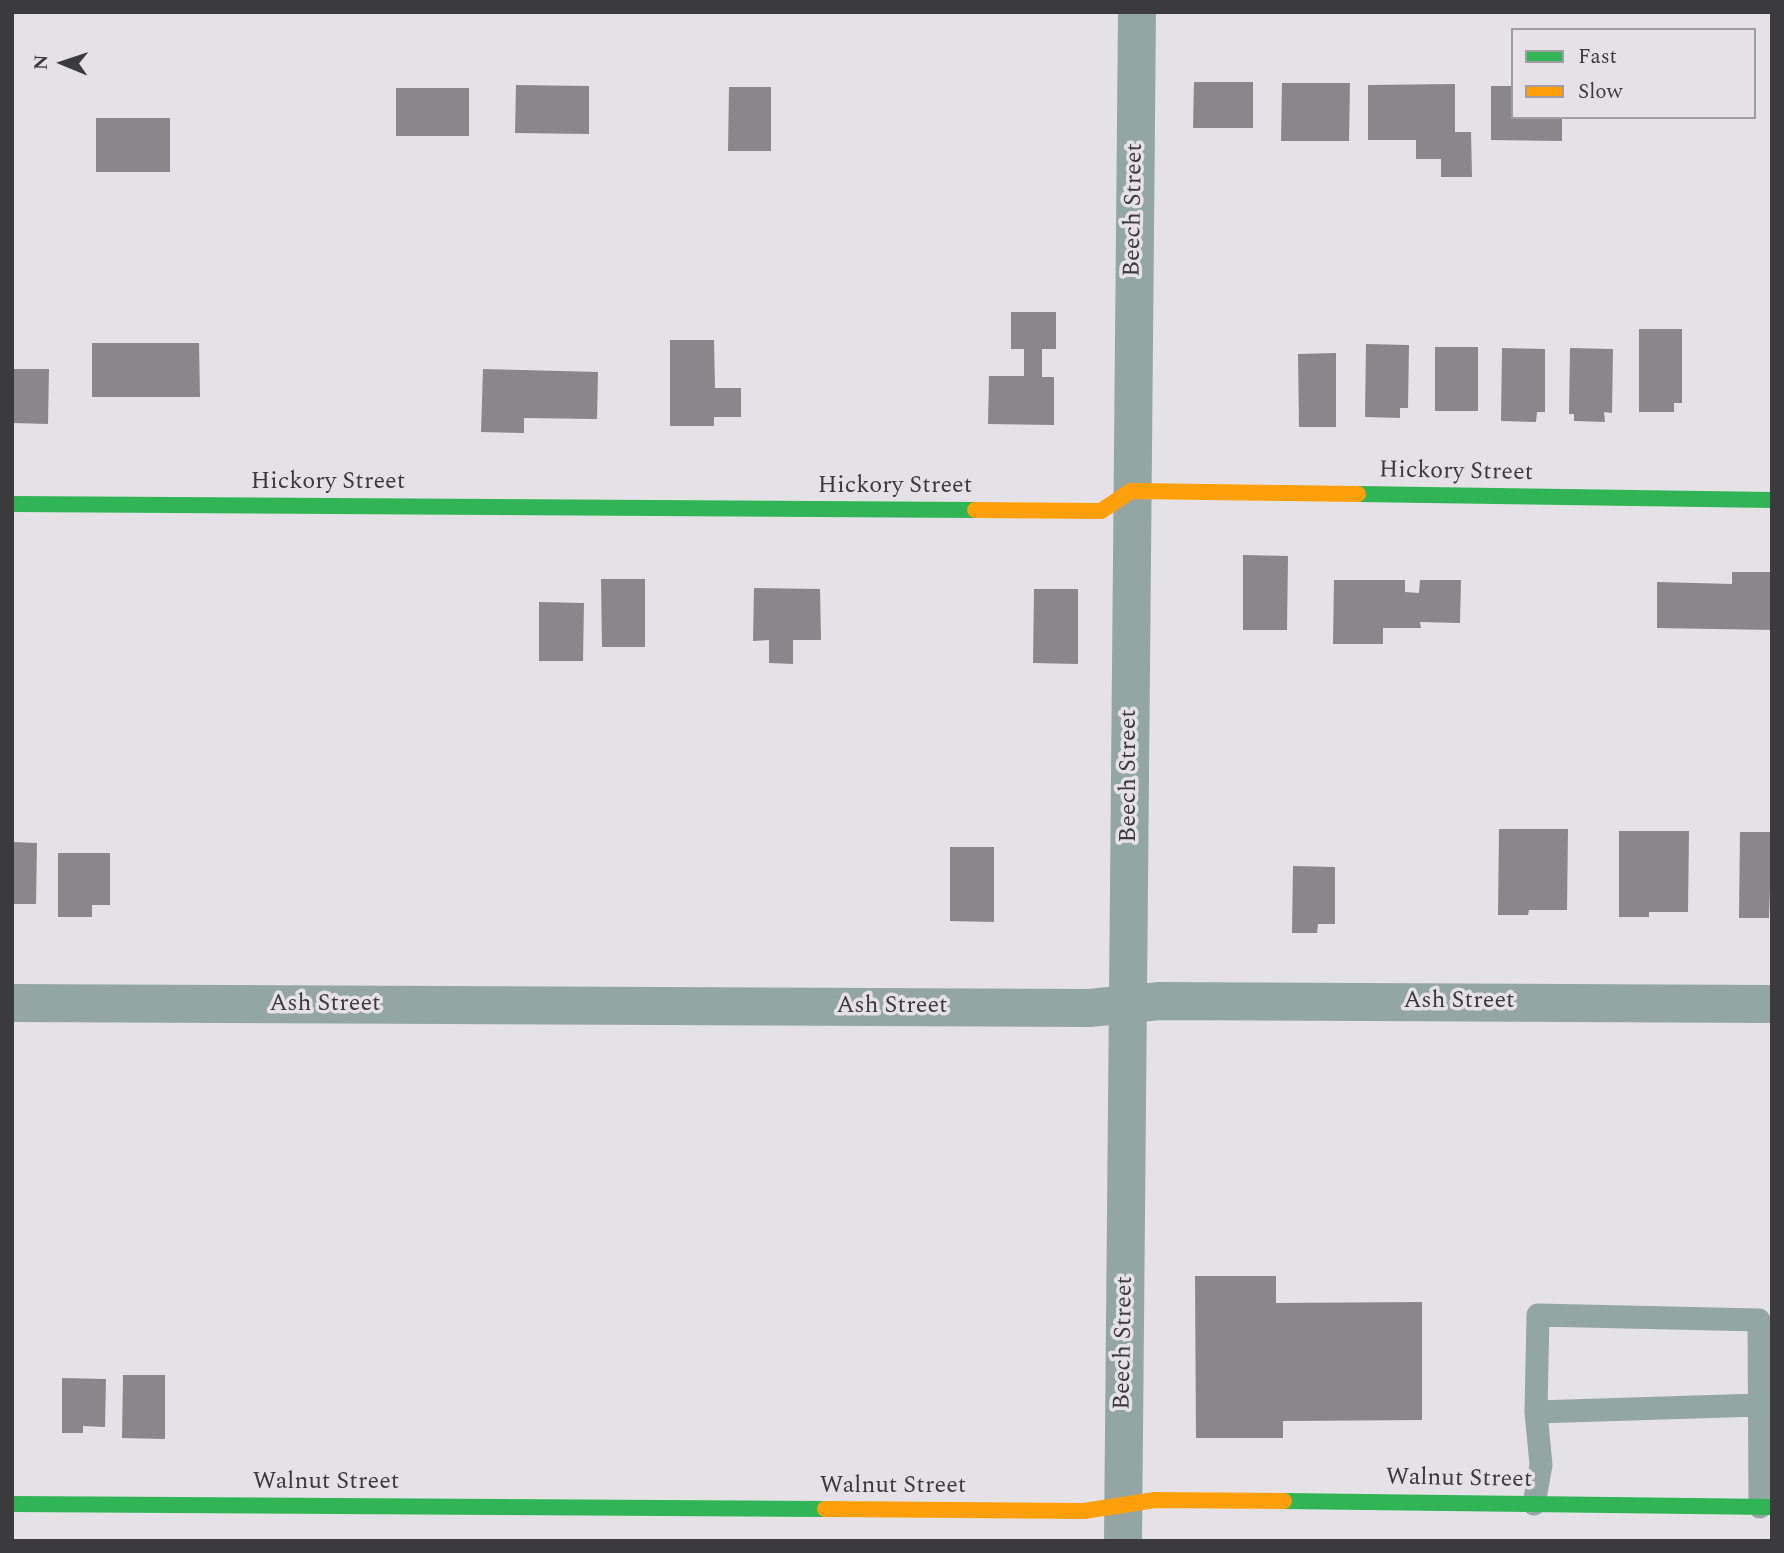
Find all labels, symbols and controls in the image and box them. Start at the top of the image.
north arrow [28,28,98,98]
legend [1511,28,1756,119]
text: Fast [1578,41,1617,73]
text: N [27,54,56,71]
text: Slow [1578,76,1622,108]
street label: Beech Street [1119,143,1151,277]
street label: Hickory Street [1379,457,1533,489]
street label: Hickory Street [251,469,405,497]
street label: Hickory Street [818,473,972,501]
street label: Beech Street [1116,709,1144,843]
street label: Ash Street [1403,988,1515,1016]
street label: Ash Street [269,991,381,1019]
street label: Ash Street [836,993,948,1021]
street label: Beech Street [1109,1276,1141,1410]
street label: Walnut Street [1385,1464,1533,1496]
street label: Walnut Street [253,1469,399,1497]
street label: Walnut Street [820,1473,966,1501]

